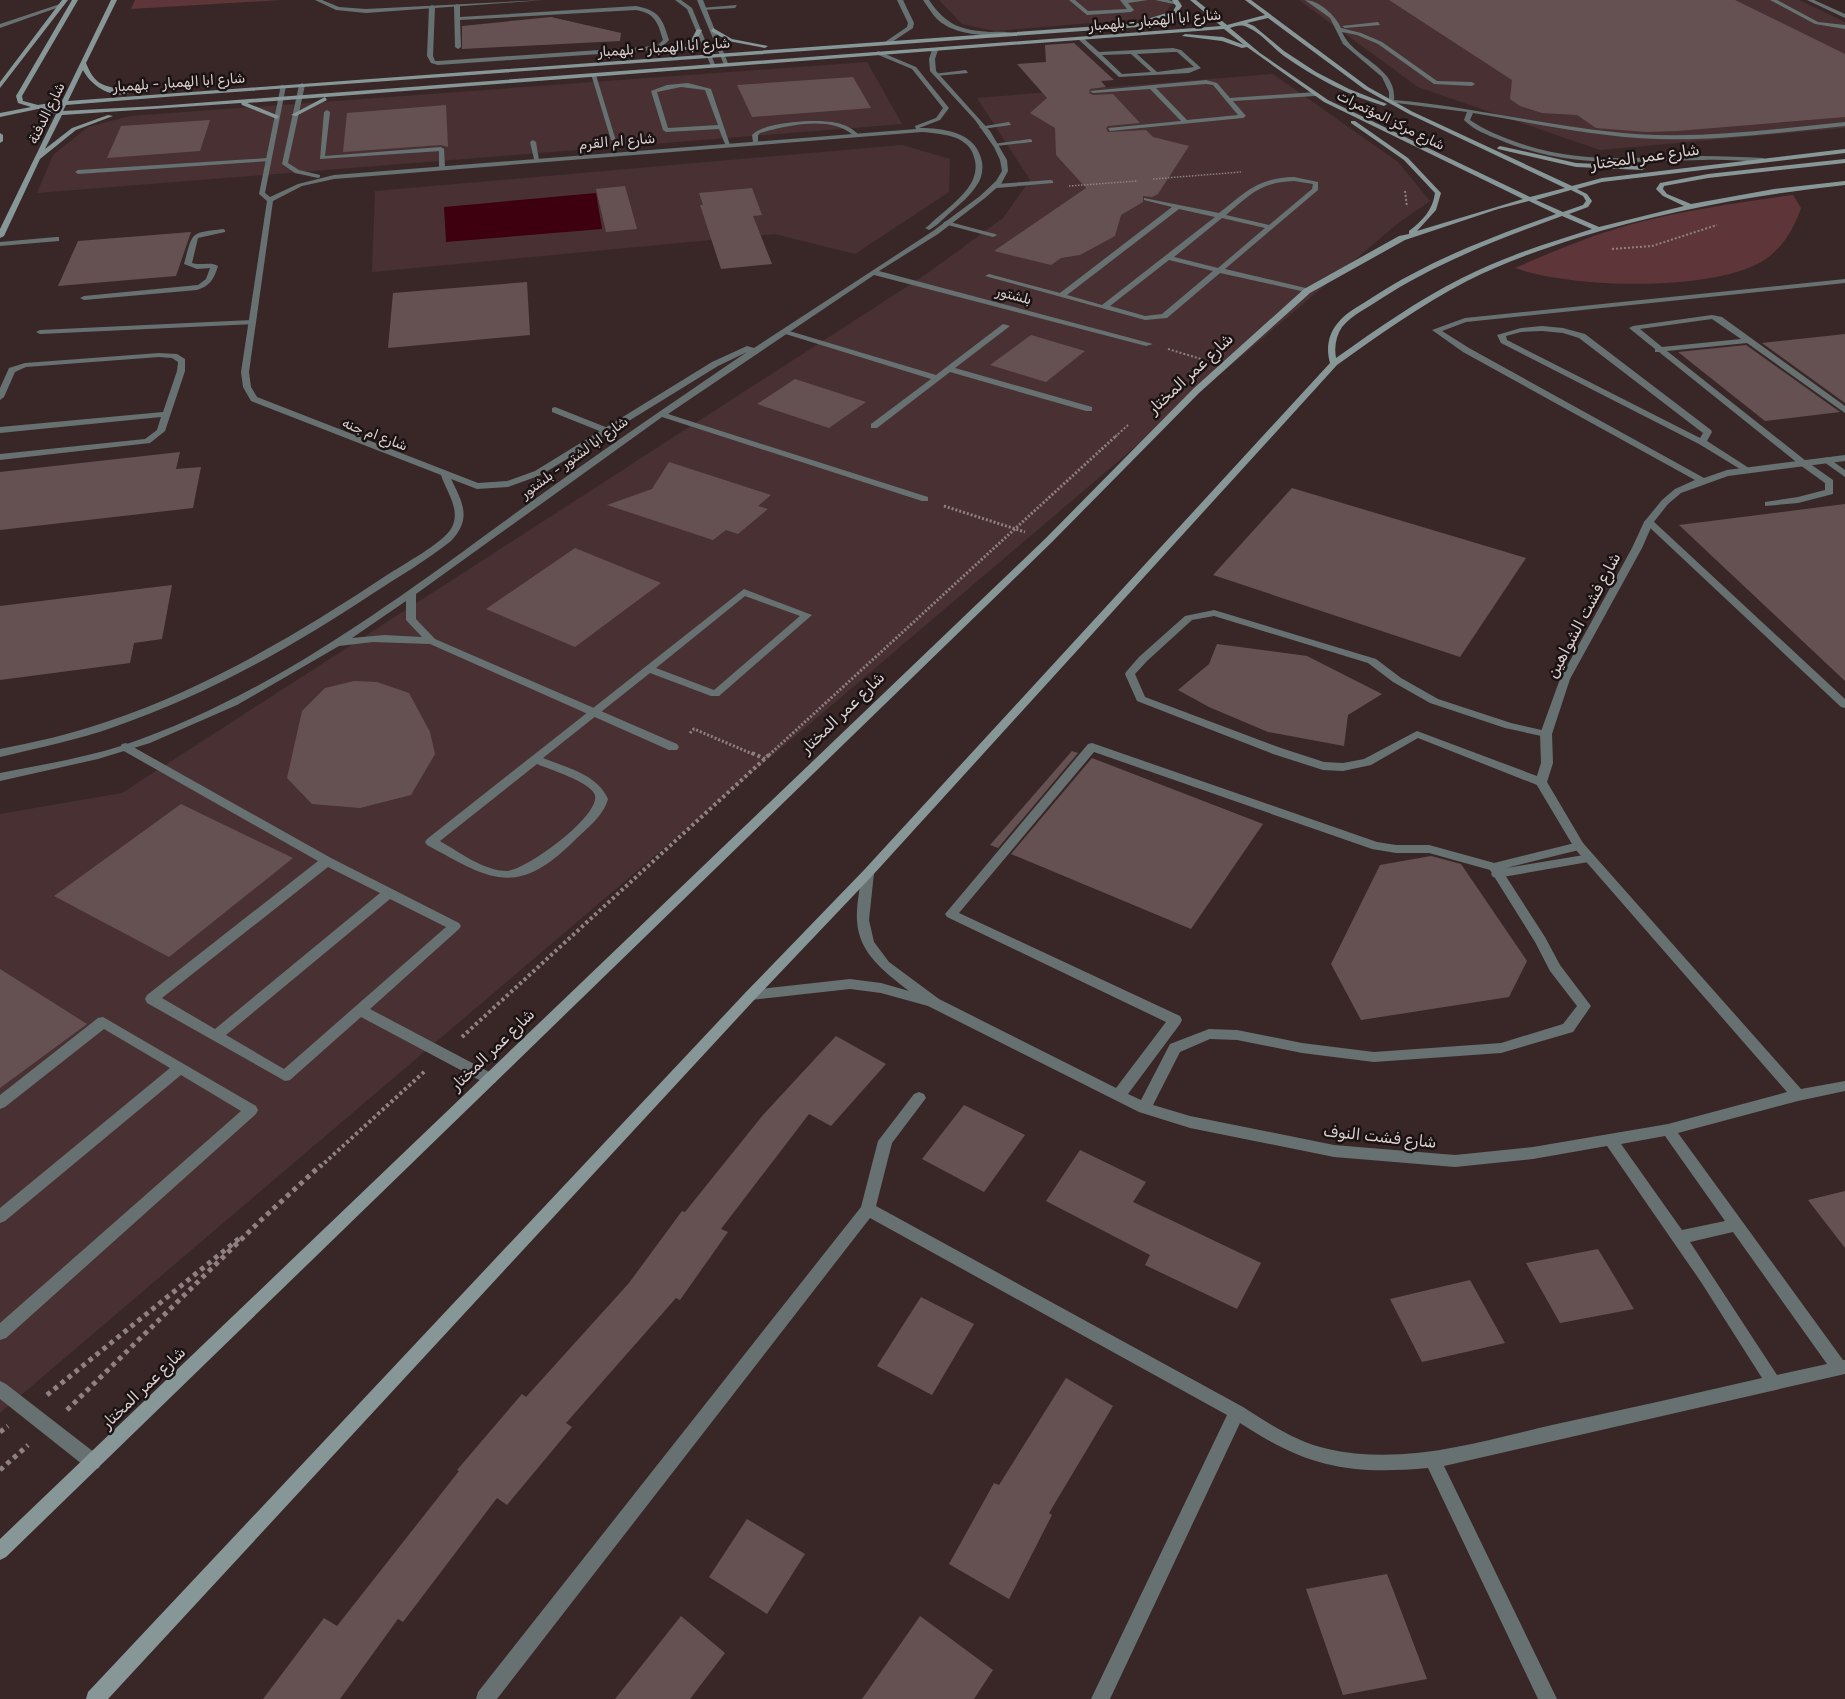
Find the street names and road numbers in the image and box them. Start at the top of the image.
street label: شارع ابا الهمبار - بلهمبار [1087,6,1222,37]
street label: شارع ابا الهمبار - بلهمبار [596,34,731,63]
street label: شارع ابا الهمبار - بلهمبار [111,69,246,98]
street label: شارع الدفنة [24,80,70,148]
street label: شارع مركز المؤتمرات [1333,87,1448,156]
street label: شارع ام القرم [578,130,656,155]
street label: شارع عمر المختار [1588,139,1701,176]
street label: بلشتور [993,282,1034,308]
street label: شارع عمر المختار [1143,329,1238,420]
street label: شارع ابا لشتور - بلشتور [516,413,633,504]
street label: شارع ام جنه [339,414,410,457]
street label: شارع فشت الشواهين [1542,549,1626,682]
street label: شارع عمر المختار [796,667,890,759]
street label: شارع عمر المختار [446,1004,540,1096]
street label: شارع فشت النوف [1322,1121,1437,1154]
street label: شارع عمر المختار [97,1342,191,1434]

